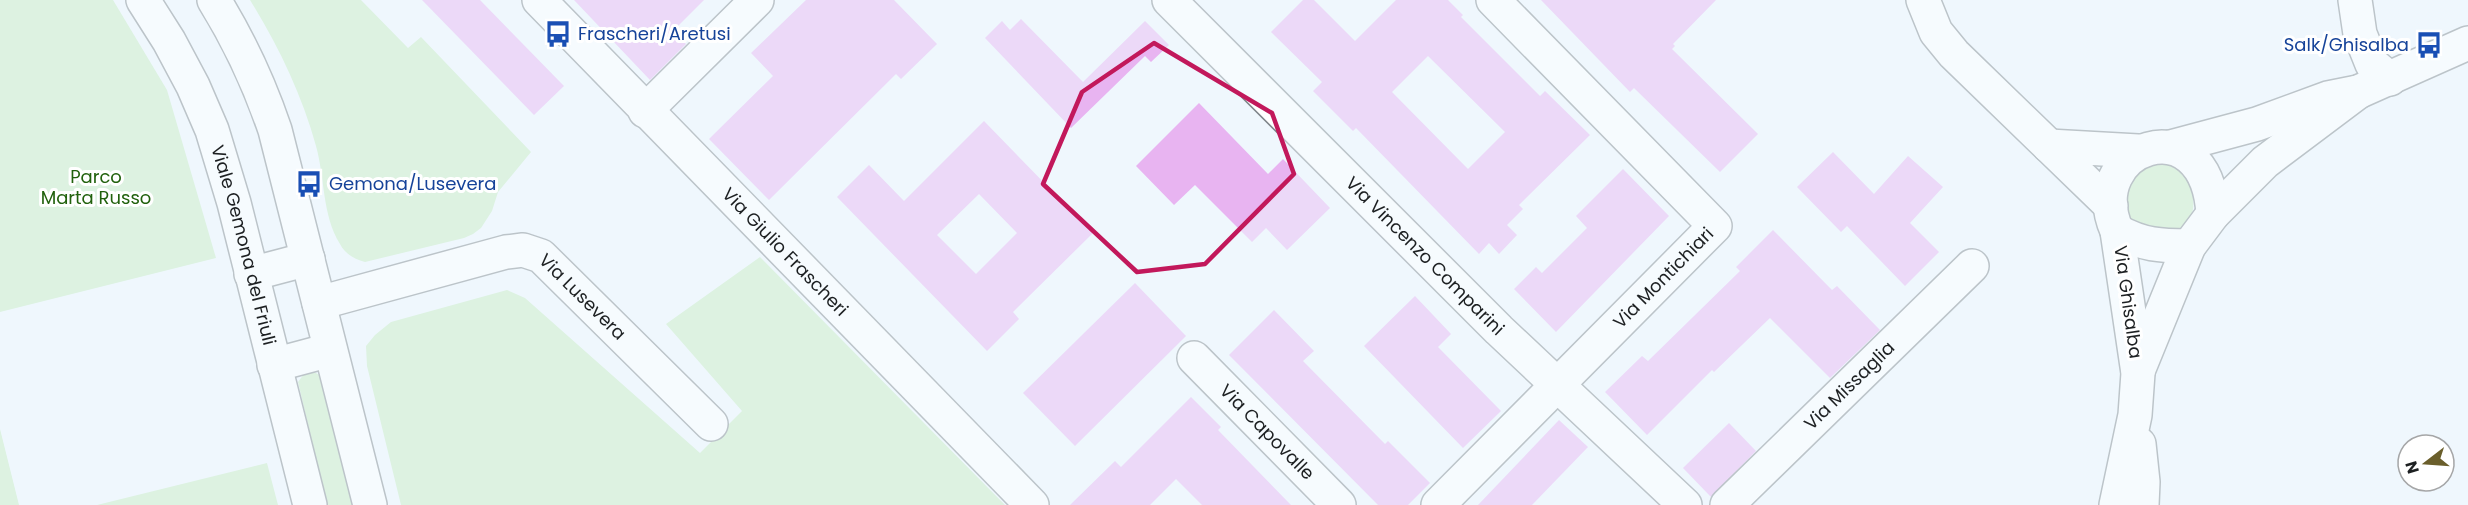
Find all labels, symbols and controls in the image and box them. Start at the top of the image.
bus stop icon: Frascheri/Aretusi [543,19,573,49]
place label: Frascheri/Aretusi [578,21,731,46]
bus stop icon: Salk/Ghisalba [2414,30,2444,60]
place label: Salk/Ghisalba [2284,32,2409,57]
street label: Viale Gemona del Friuli [205,142,282,348]
park label: Parco Marta Russo [41,164,151,210]
bus stop icon: Gemona/Lusevera [294,169,324,199]
place label: Gemona/Lusevera [329,171,496,196]
street label: Via Vincenzo Comparini [1340,171,1510,341]
street label: Via Giulio Frascheri [717,182,854,321]
street label: Via Montichiari [1607,221,1719,334]
street label: Via Ghisalba [2108,244,2149,360]
street label: Via Lusevera [533,248,632,345]
street label: Via Missaglia [1798,335,1900,435]
street label: Via Capovalle [1214,378,1320,485]
north arrow [2396,433,2456,493]
text: N [2399,458,2425,476]

